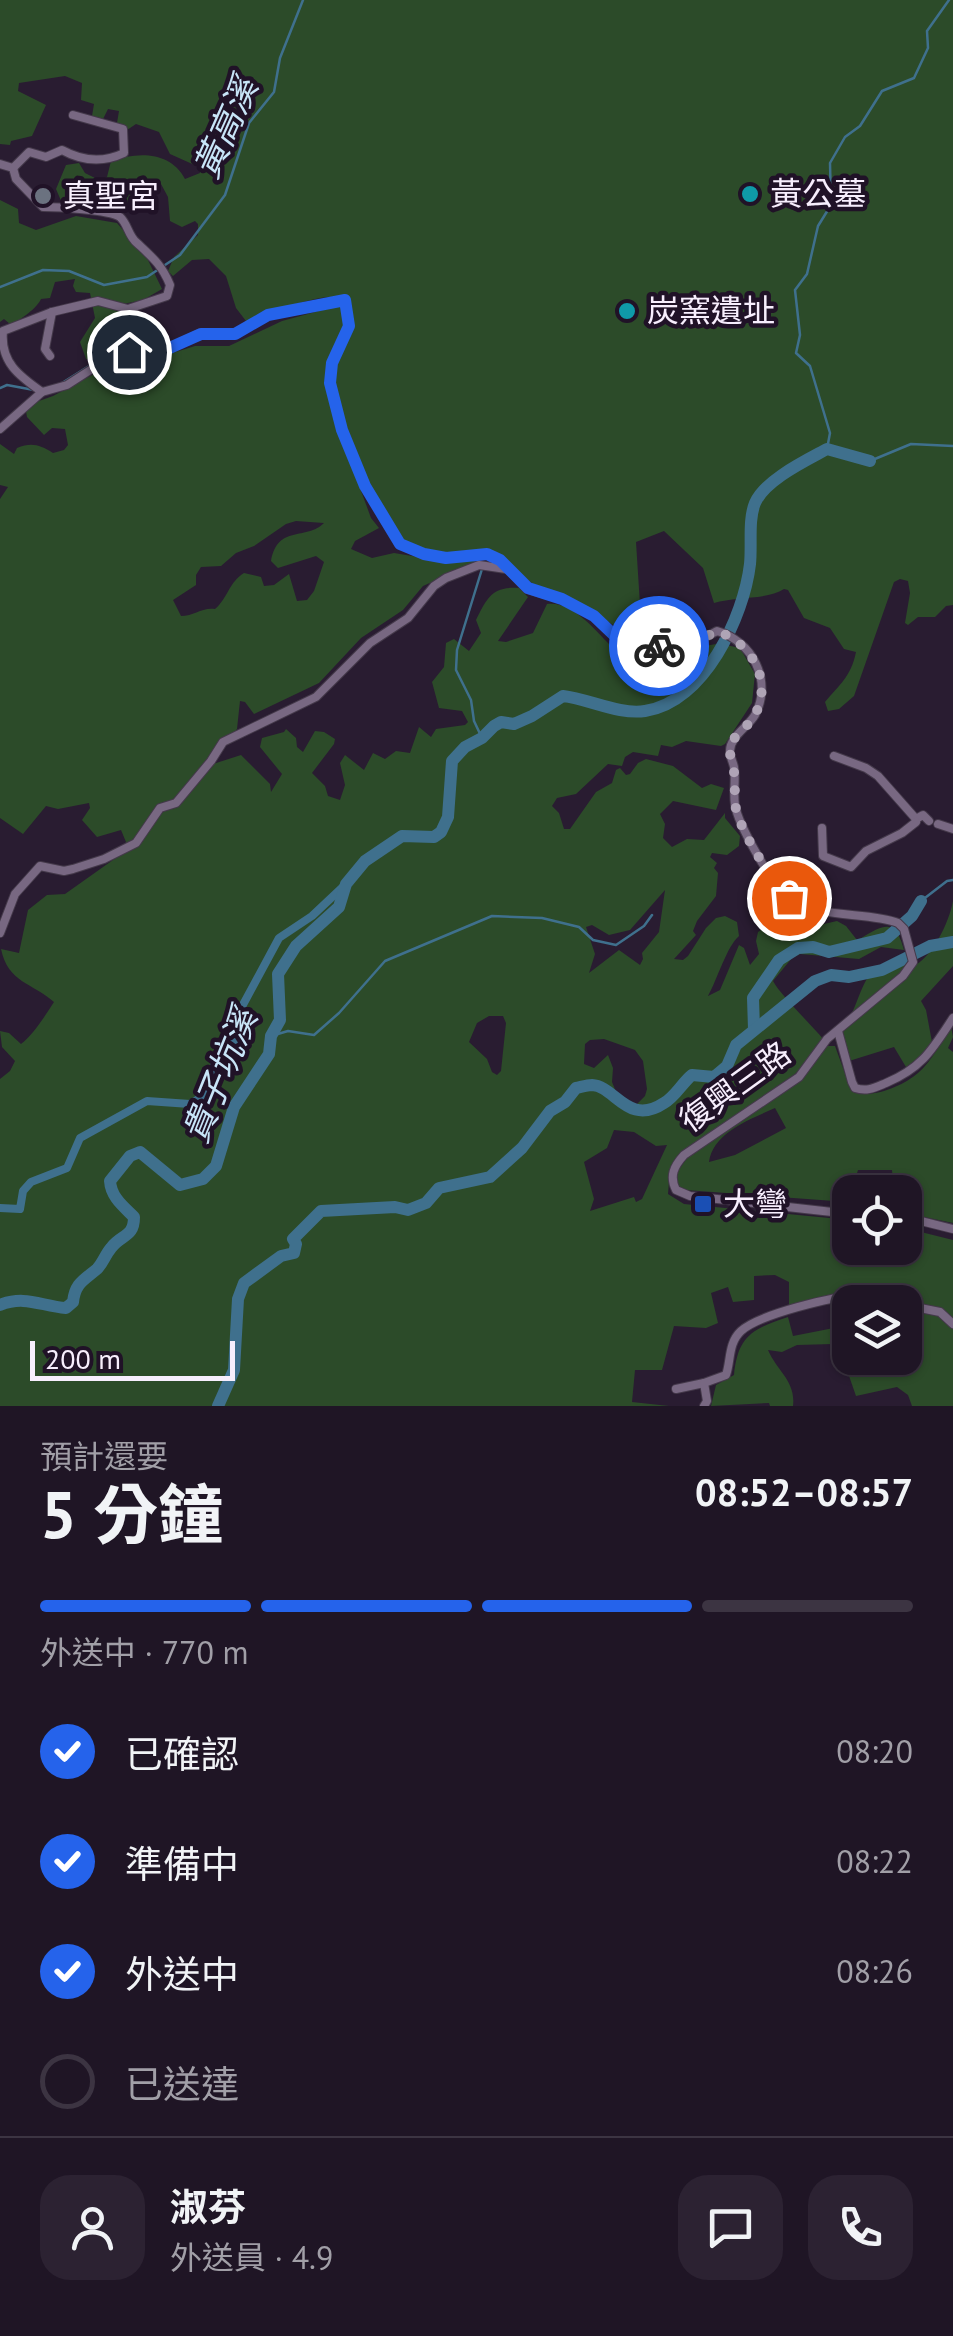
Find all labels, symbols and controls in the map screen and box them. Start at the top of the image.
water label: 黃高溪 [183,66,269,185]
place label: 黃公墓 [770,172,866,214]
place label: 真聖宮 [63,174,159,216]
marker: 黃公墓 [739,183,761,205]
marker: 真聖宮 [32,185,54,207]
place label: 炭窯遺址 [647,289,775,331]
marker: 炭窯遺址 [616,300,638,322]
pin [87,310,172,395]
icon: home [102,325,157,380]
courier [609,596,709,696]
icon: bike [632,619,687,674]
pin [747,856,832,941]
icon: bag [762,871,817,926]
water label: 貴子坑溪 [172,997,268,1149]
street label: 復興三路 [670,1032,799,1141]
map controls [832,1175,922,1375]
button: locate [832,1175,922,1265]
place label: 大彎 [723,1182,787,1224]
marker: 大彎 [692,1193,714,1215]
button: layers [832,1285,922,1375]
scale bar [30,1336,235,1380]
text: 200 m [45,1340,121,1377]
text: 預計還要 [40,1435,168,1477]
text: 08:52–08:57 [695,1467,913,1516]
text: 5 分鐘 [40,1472,223,1556]
text: 外送中 · 770 m [40,1631,248,1673]
icon: check [40,1724,95,1779]
text: 已確認 [125,1729,239,1778]
text: 08:20 [836,1730,913,1772]
icon: check [40,1834,95,1889]
text: 準備中 [125,1839,239,1888]
text: 08:22 [836,1840,913,1882]
icon: check [40,1944,95,1999]
text: 外送中 [125,1949,239,1998]
text: 08:26 [836,1950,913,1992]
text: 已送達 [125,2059,239,2108]
button: person [40,2175,145,2280]
button: chat [678,2175,783,2280]
button: phone [808,2175,913,2280]
text: 淑芬 [170,2182,246,2231]
text: 外送員 · 4.9 [170,2236,333,2278]

